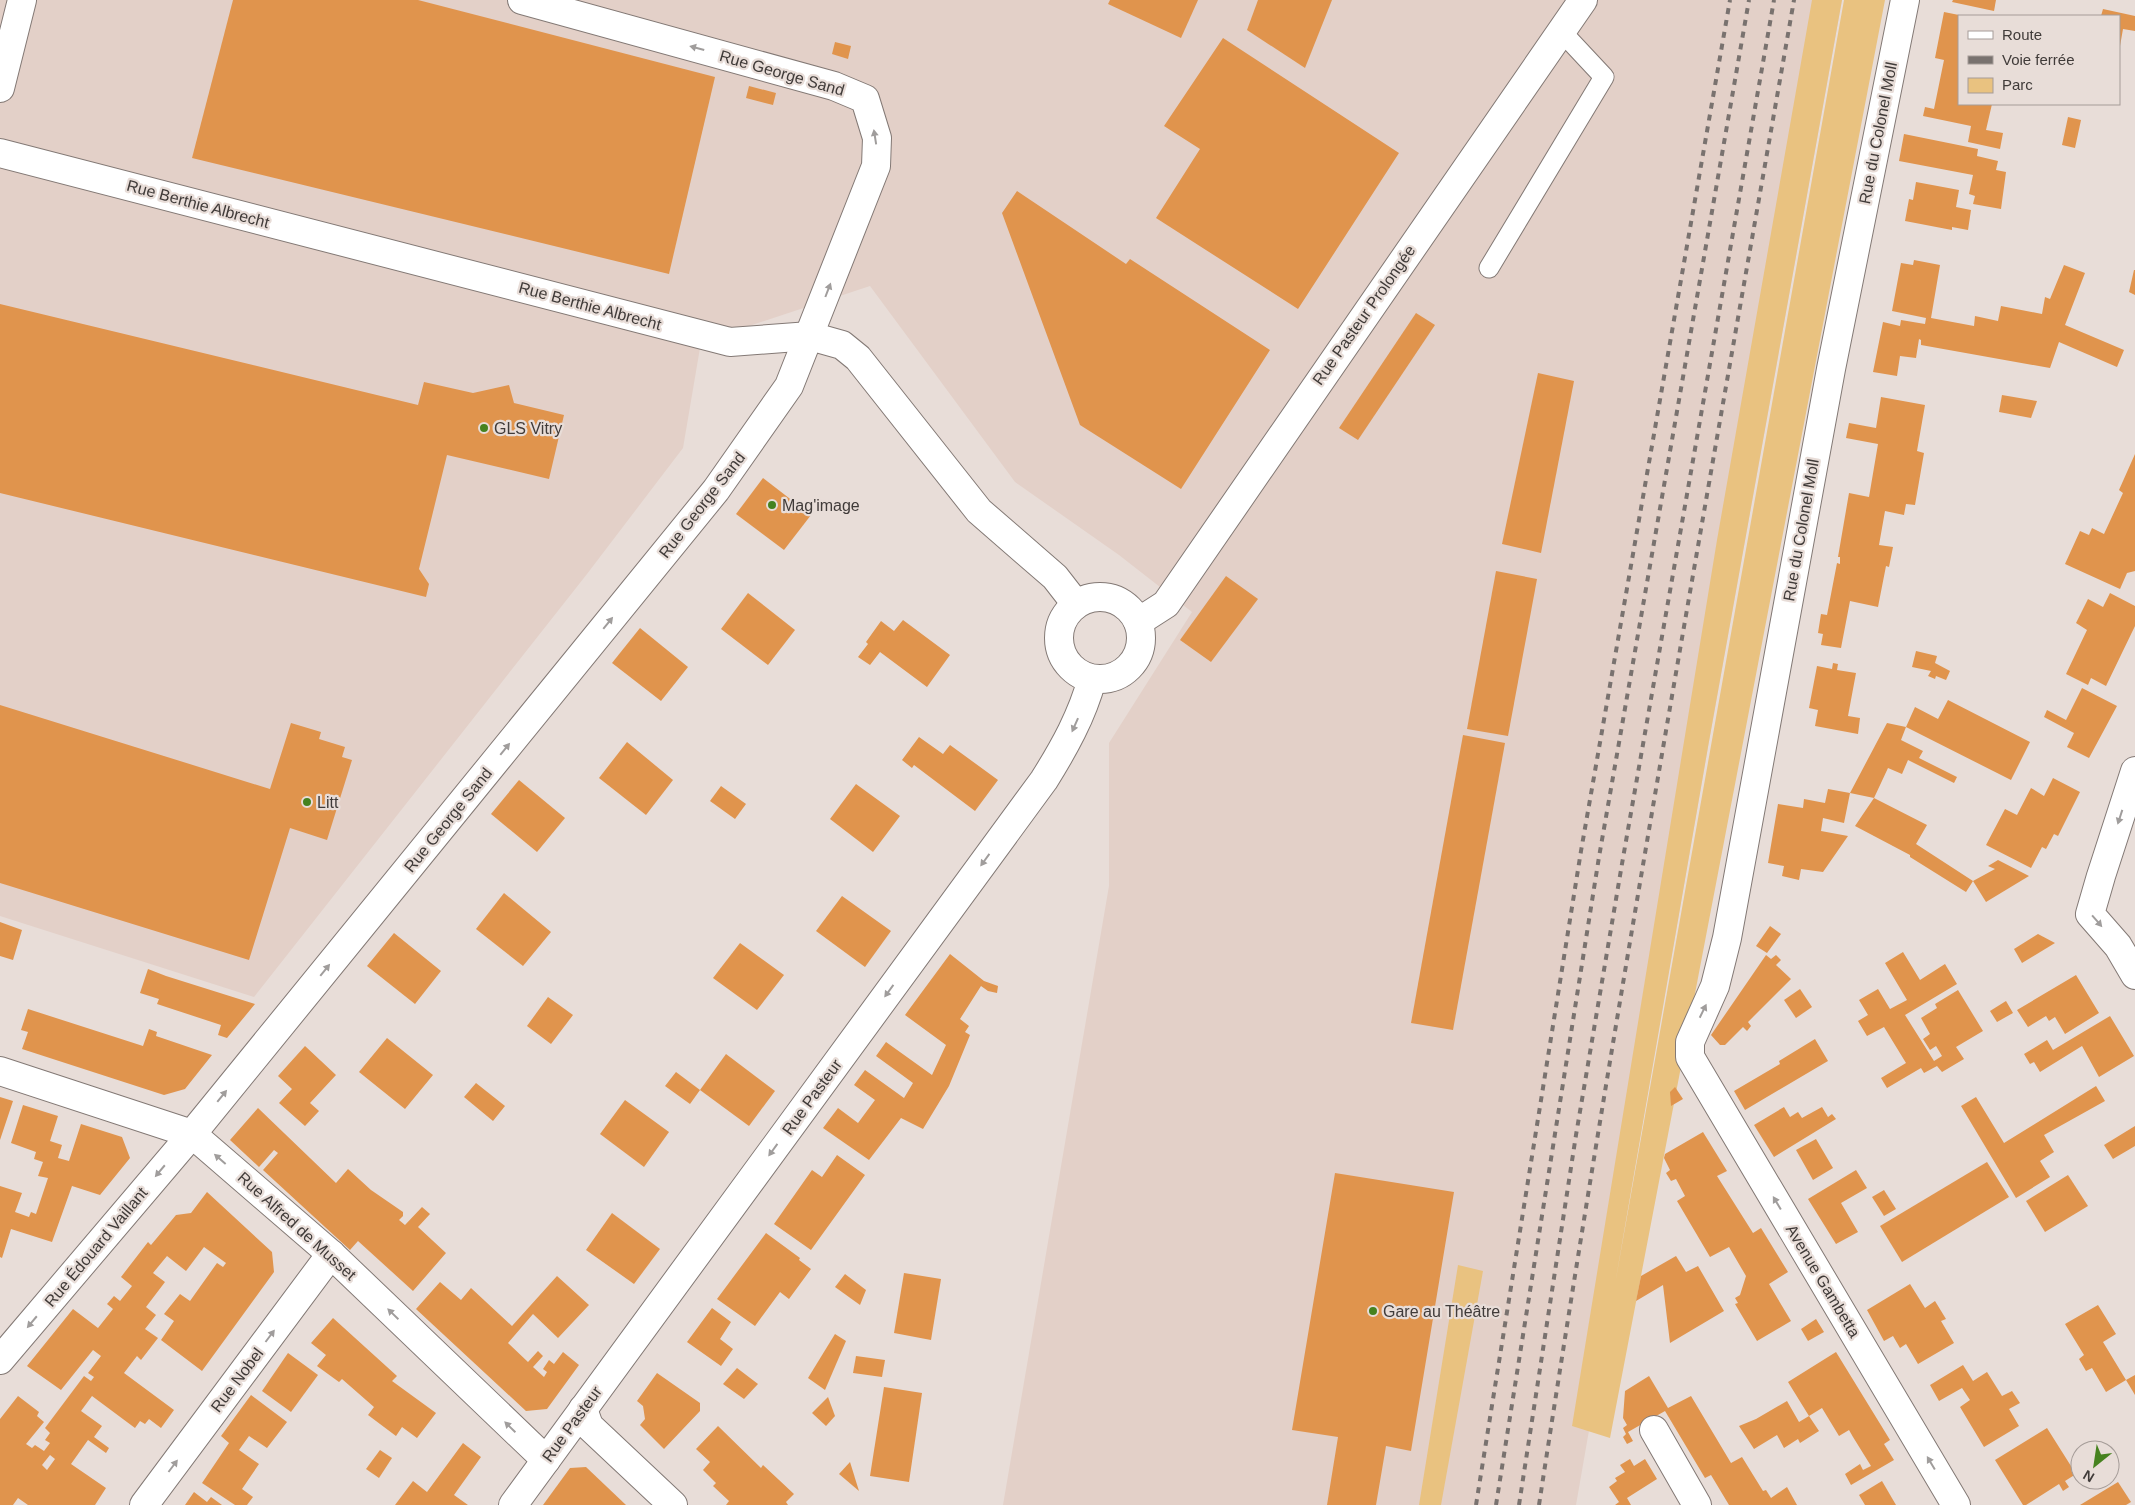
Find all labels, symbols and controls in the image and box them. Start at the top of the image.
legend [1958,15,2120,105]
text: Route [2002,26,2042,43]
one-way arrow [690,44,705,52]
street label: Rue George Sand [718,47,846,99]
text: Voie ferrée [2002,51,2075,68]
street label: Rue du Colonel Moll [1856,61,1900,205]
text: Parc [2002,76,2033,93]
one-way arrow [871,129,879,145]
street label: Rue Berthie Albrecht [125,177,272,231]
street label: Rue Pasteur Prolongée [1309,242,1419,388]
street label: Rue Berthie Albrecht [517,279,664,333]
one-way arrow [825,283,832,298]
place label: GLS Vitry [494,420,562,437]
marker: GLS Vitry [478,422,490,434]
street label: Rue George Sand [656,449,748,561]
street label: Rue du Colonel Moll [1780,458,1822,602]
place label: Mag'image [782,497,860,514]
marker: Mag'image [766,499,778,511]
one-way arrow [602,617,613,630]
one-way arrow [1070,717,1079,732]
one-way arrow [500,743,511,756]
street label: Rue George Sand [401,765,495,875]
place label: Litt [317,794,339,811]
marker: Litt [301,796,313,808]
one-way arrow [2116,810,2124,825]
one-way arrow [980,853,990,867]
one-way arrow [2091,915,2102,928]
one-way arrow [319,965,331,977]
one-way arrow [884,984,894,998]
one-way arrow [1699,1004,1707,1018]
street label: Rue Pasteur [779,1055,845,1138]
one-way arrow [217,1090,228,1103]
one-way arrow [767,1143,778,1156]
one-way arrow [215,1153,227,1165]
one-way arrow [154,1165,166,1177]
street label: Rue Alfred de Musset [234,1169,360,1284]
street label: Rue Édouard Vaillant [41,1183,151,1310]
one-way arrow [1772,1197,1781,1210]
street label: Avenue Gambetta [1783,1221,1863,1341]
place label: Gare au Théâtre [1383,1303,1500,1320]
marker: Gare au Théâtre [1367,1305,1379,1317]
one-way arrow [388,1308,400,1320]
one-way arrow [27,1315,38,1328]
one-way arrow [265,1329,275,1343]
street label: Rue Nobel [207,1345,267,1415]
street label: Rue Pasteur [539,1382,605,1465]
one-way arrow [505,1421,517,1433]
north arrow [2070,1440,2120,1490]
one-way arrow [1927,1457,1936,1470]
one-way arrow [168,1459,178,1473]
text: N [2080,1467,2097,1486]

